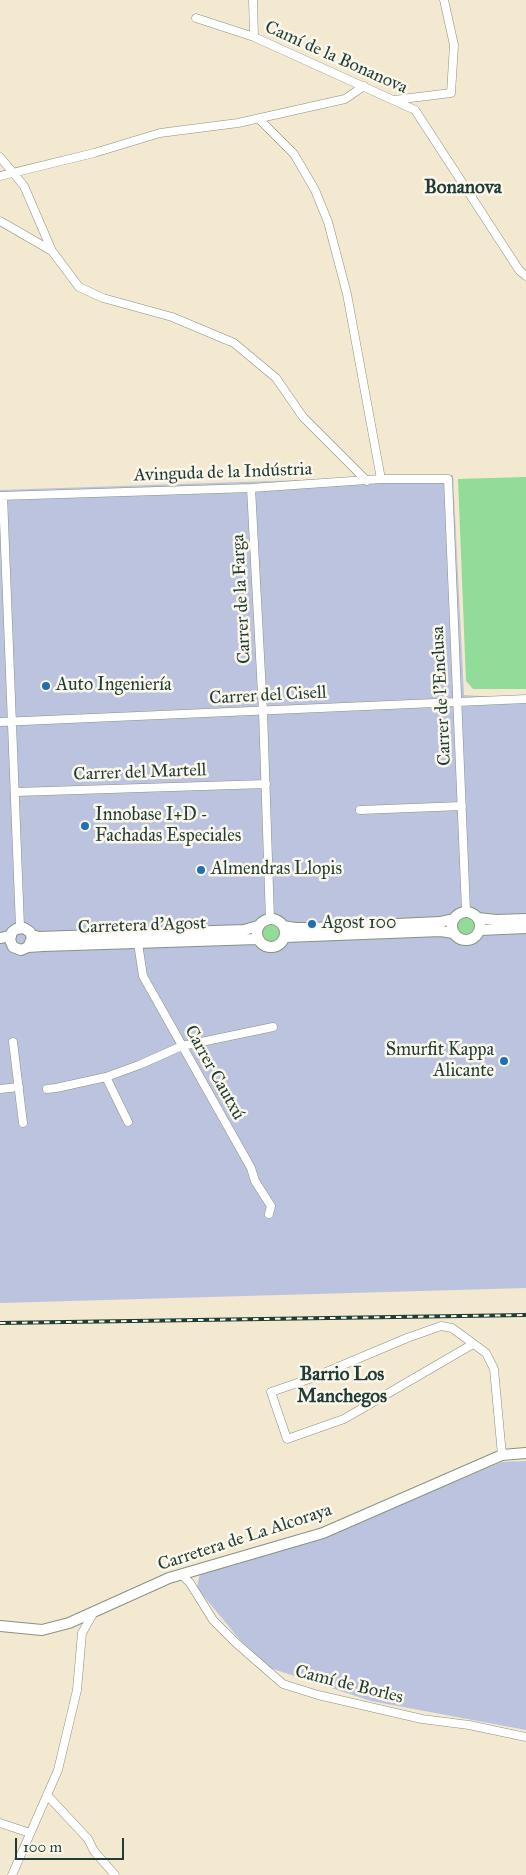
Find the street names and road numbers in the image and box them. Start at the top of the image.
street label: Camí de la Bonanova [261,17,411,99]
street label: Avinguda de la Indústria [133,459,313,487]
street label: Carrer de la Farga [228,534,256,664]
street label: Carrer de l'Enclusa [428,626,456,766]
street label: Carrer del Cisell [209,682,327,710]
street label: Carrer del Martell [73,760,207,786]
street label: Carretera d'Agost [78,913,206,939]
street label: Carrer Cautxú [179,1022,249,1124]
street label: Carretera de La Alcoraya [155,1500,335,1576]
street label: Camí de Borles [293,1661,405,1709]

